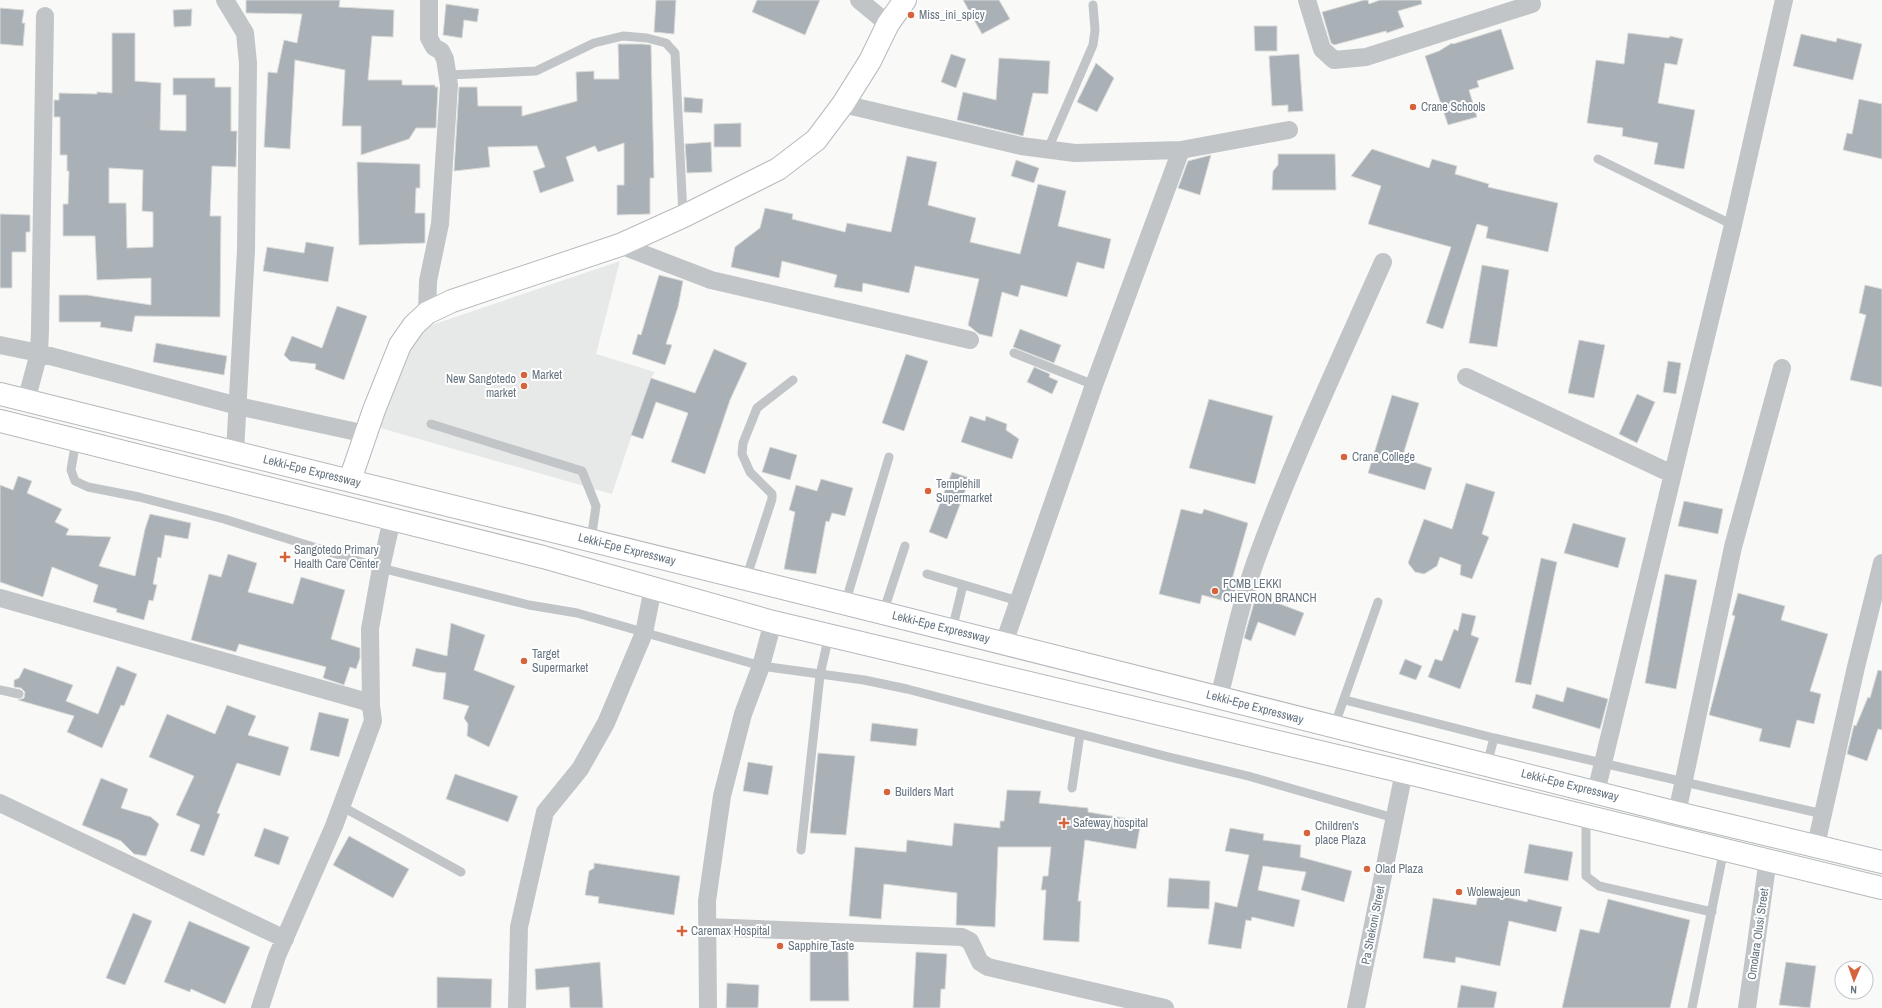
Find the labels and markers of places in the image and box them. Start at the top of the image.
place label: Miss_ini_spicy [919,7,985,23]
marker: Miss_ini_spicy [906,10,916,20]
place label: Crane Schools [1421,99,1486,115]
marker: Crane Schools [1408,102,1418,112]
place label: Market [532,367,562,383]
marker: Market [519,370,529,380]
place label: New Sangotedo market [446,371,516,401]
marker: New Sangotedo market [519,381,529,391]
place label: Crane College [1352,449,1415,465]
marker: Crane College [1339,452,1349,462]
place label: Templehill Supermarket [936,476,993,506]
marker: Templehill Supermarket [923,486,933,496]
place label: Sangotedo Primary Health Care Center [294,542,379,572]
marker: Sangotedo Primary Health Care Center [279,551,291,563]
place label: FCMB LEKKI CHEVRON BRANCH [1223,576,1316,606]
marker: FCMB LEKKI CHEVRON BRANCH [1210,586,1220,596]
place label: Target Supermarket [532,646,589,676]
marker: Target Supermarket [519,656,529,666]
place label: Builders Mart [895,784,954,800]
marker: Builders Mart [882,787,892,797]
place label: Safeway hospital [1073,815,1148,831]
marker: Safeway hospital [1058,817,1070,829]
place label: Children's place Plaza [1315,818,1366,848]
marker: Children's place Plaza [1302,828,1312,838]
place label: Olad Plaza [1375,861,1424,877]
marker: Olad Plaza [1362,864,1372,874]
place label: Wolewajeun [1467,884,1520,900]
marker: Wolewajeun [1454,887,1464,897]
place label: Caremax Hospital [691,923,770,939]
marker: Caremax Hospital [676,925,688,937]
place label: Sapphire Taste [788,938,854,954]
marker: Sapphire Taste [775,941,785,951]

